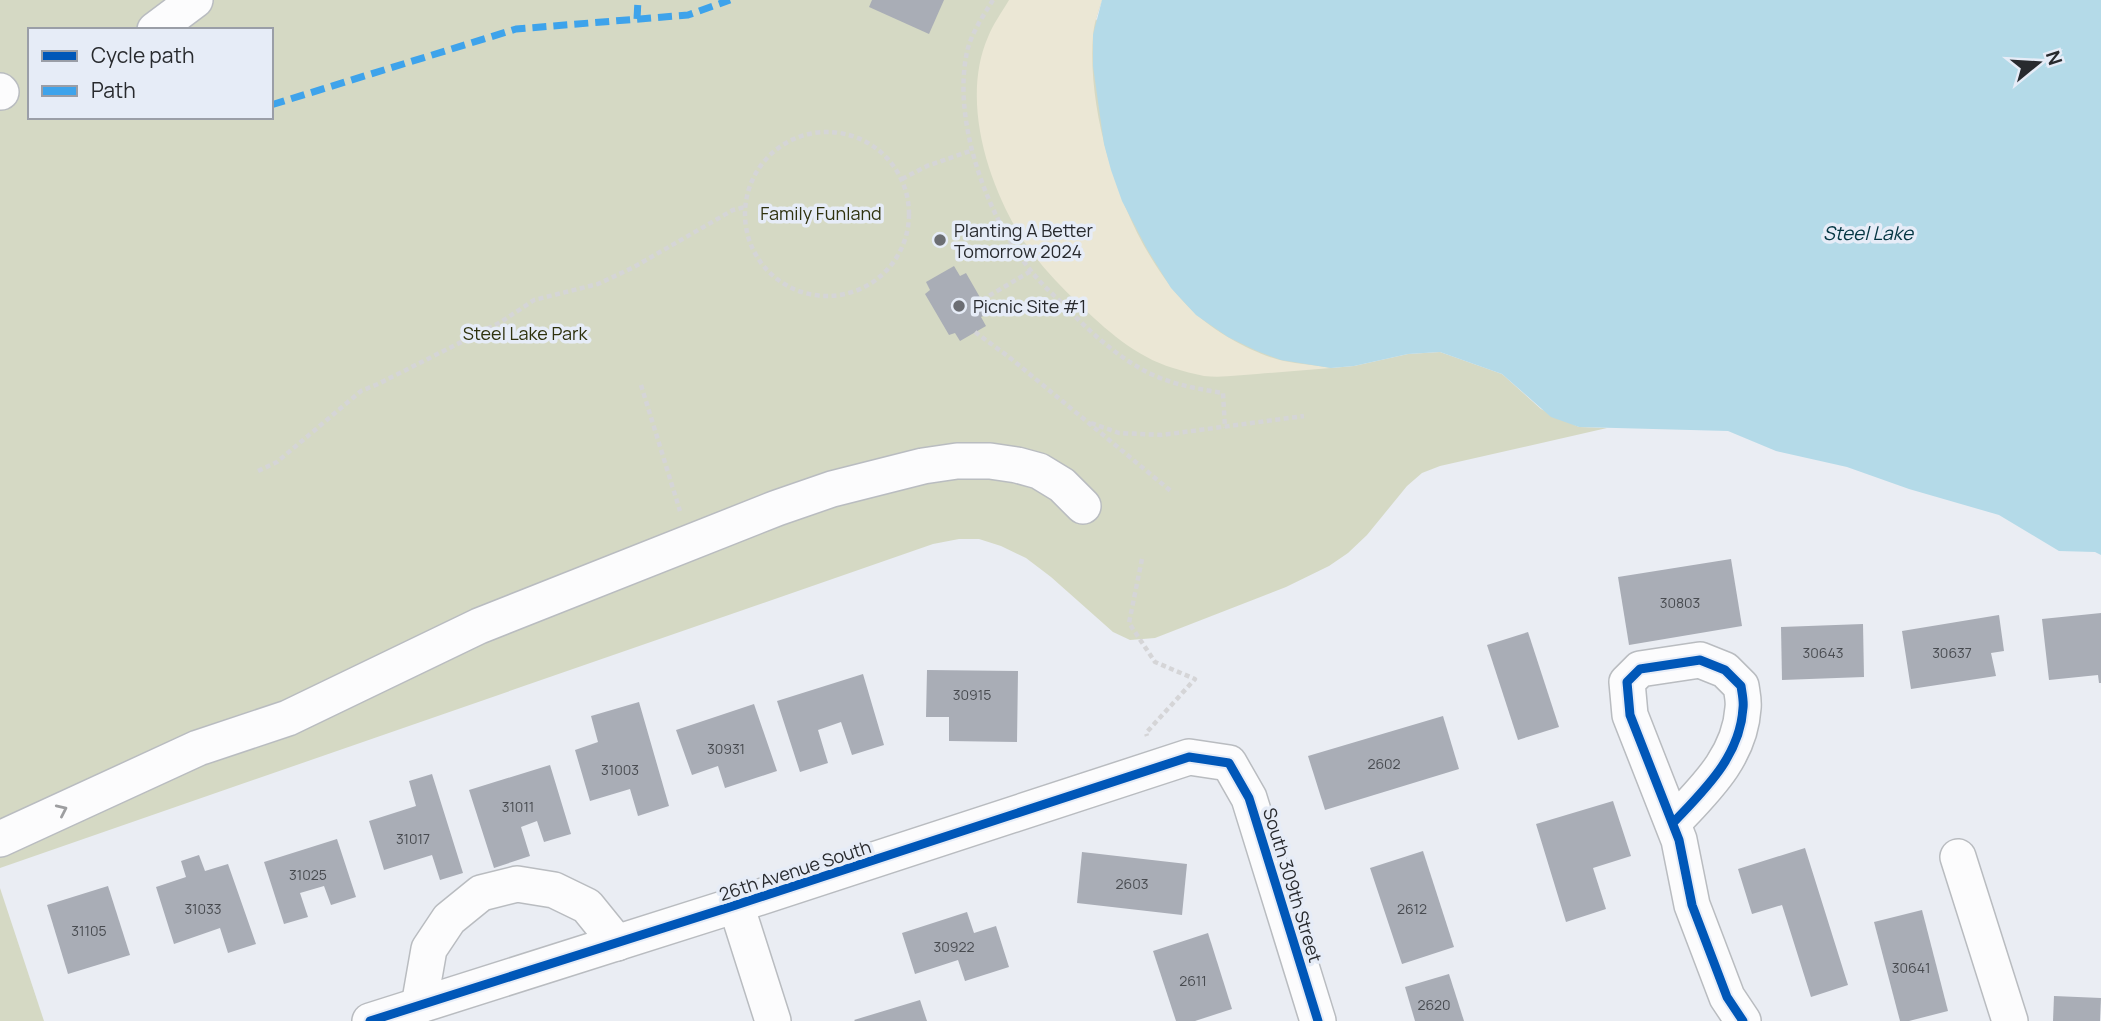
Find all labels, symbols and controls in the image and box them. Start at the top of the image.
legend [28,28,273,119]
north arrow [2003,28,2073,98]
text: Cycle path [91,41,194,69]
text: N [2040,47,2069,68]
text: Path [91,76,136,104]
park label: Family Funland [760,201,882,225]
place label: Planting A Better Tomorrow 2024 [954,218,1094,263]
water label: Steel Lake [1823,220,1915,246]
marker: Planting A Better Tomorrow 2024 [932,232,948,248]
place label: Picnic Site #1 [973,294,1086,318]
marker: Picnic Site #1 [951,298,967,314]
park label: Steel Lake Park [463,321,588,345]
house number: 30803 [1660,593,1700,612]
house number: 30643 [1803,643,1843,662]
house number: 30637 [1932,643,1972,662]
house number: 30915 [953,685,991,704]
house number: 30931 [707,739,745,758]
house number: 2602 [1367,754,1401,773]
house number: 31003 [601,760,639,779]
house number: 31011 [502,797,534,816]
one-way arrow [55,804,67,818]
street label: South 309th Street [1258,805,1328,965]
house number: 31017 [396,829,430,848]
street label: 26th Avenue South [716,834,874,906]
house number: 31025 [289,865,327,884]
house number: 2603 [1116,874,1148,893]
house number: 31033 [184,899,222,918]
house number: 2612 [1397,899,1427,918]
house number: 31105 [71,921,107,940]
house number: 30922 [934,937,974,956]
house number: 30641 [1892,958,1930,977]
house number: 2611 [1179,971,1207,990]
house number: 2620 [1417,995,1451,1014]

